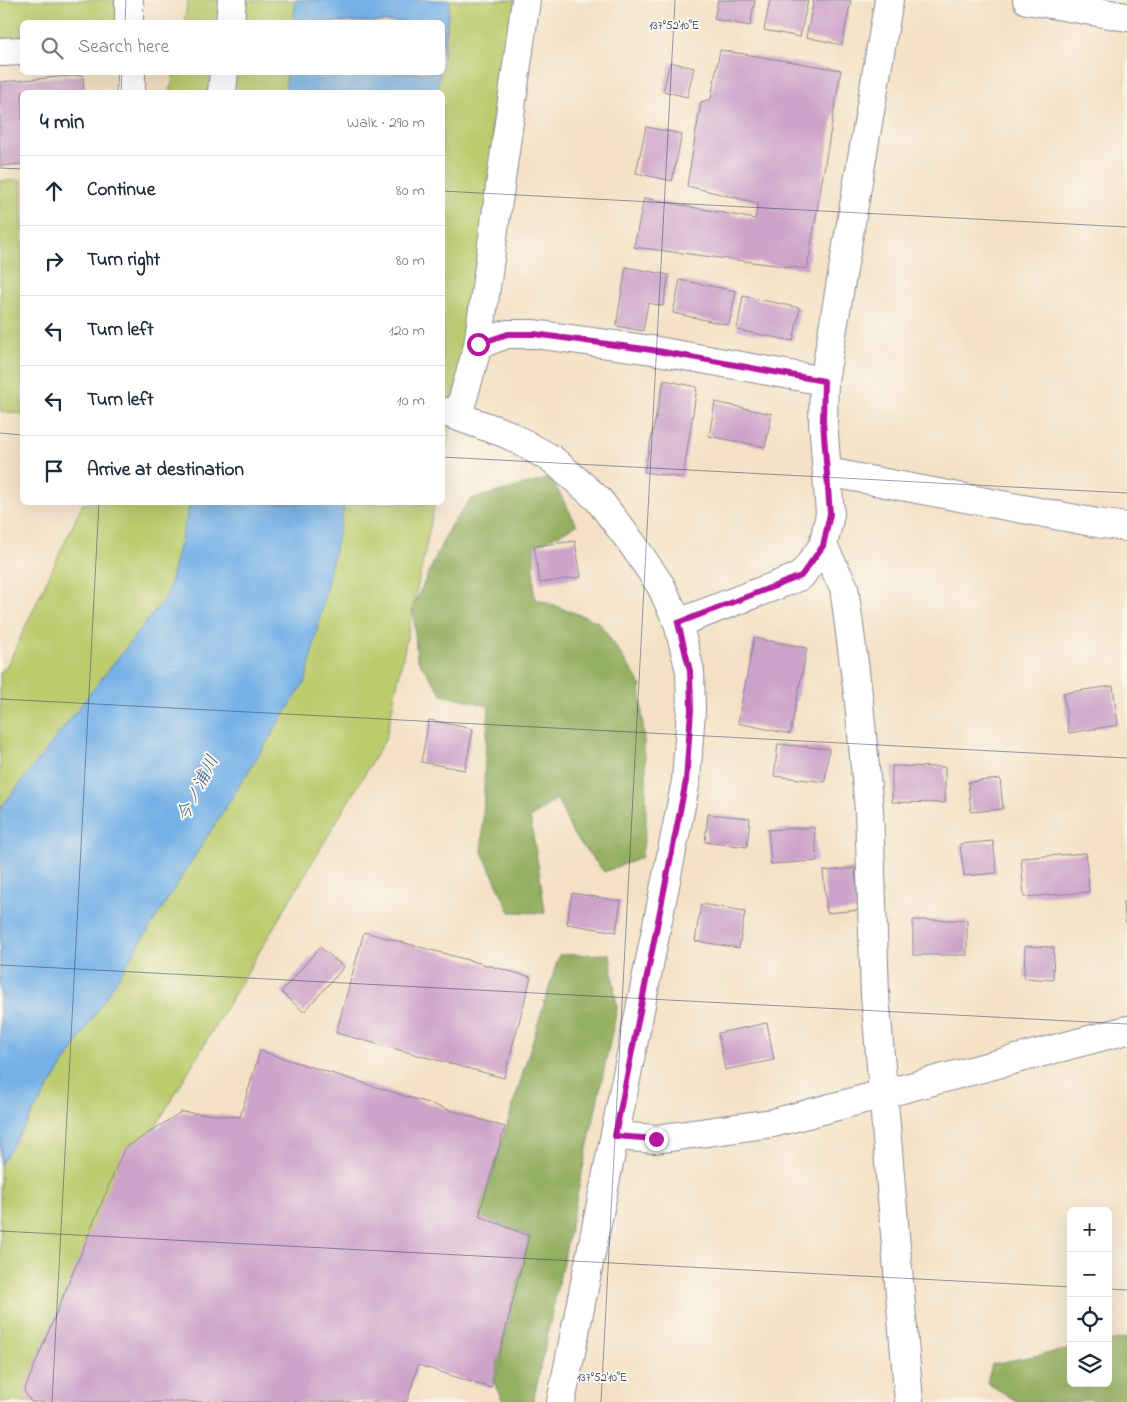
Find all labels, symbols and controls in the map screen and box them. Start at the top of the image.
text: 137°52'10"E [649,17,699,35]
search box [20,20,445,75]
icon: search [38,34,66,62]
text: Search here [78,34,169,61]
text: 4 min [40,108,84,138]
text: Walk · 290 m [347,111,425,135]
icon: ahead [40,177,68,205]
text: Continue [87,177,155,204]
text: 80 m [396,179,425,203]
icon: right [40,247,68,275]
text: Turn right [87,247,160,274]
text: 80 m [396,249,425,273]
icon: left [40,317,68,345]
text: Turn left [87,317,154,344]
text: 120 m [389,319,425,343]
route start [467,333,490,356]
icon: left [40,387,68,415]
text: Turn left [87,387,154,414]
text: 10 m [397,389,425,413]
icon: arrive [40,457,68,485]
text: Arrive at destination [87,457,244,484]
water label: 今ノ浦川 [171,751,227,827]
route end [645,1128,668,1151]
map controls [1067,1207,1112,1387]
button: + [1067,1207,1112,1252]
button: − [1067,1252,1112,1297]
button: locate [1067,1297,1112,1342]
button: layers [1067,1342,1112,1387]
text: 137°52'10"E [577,1369,627,1387]

